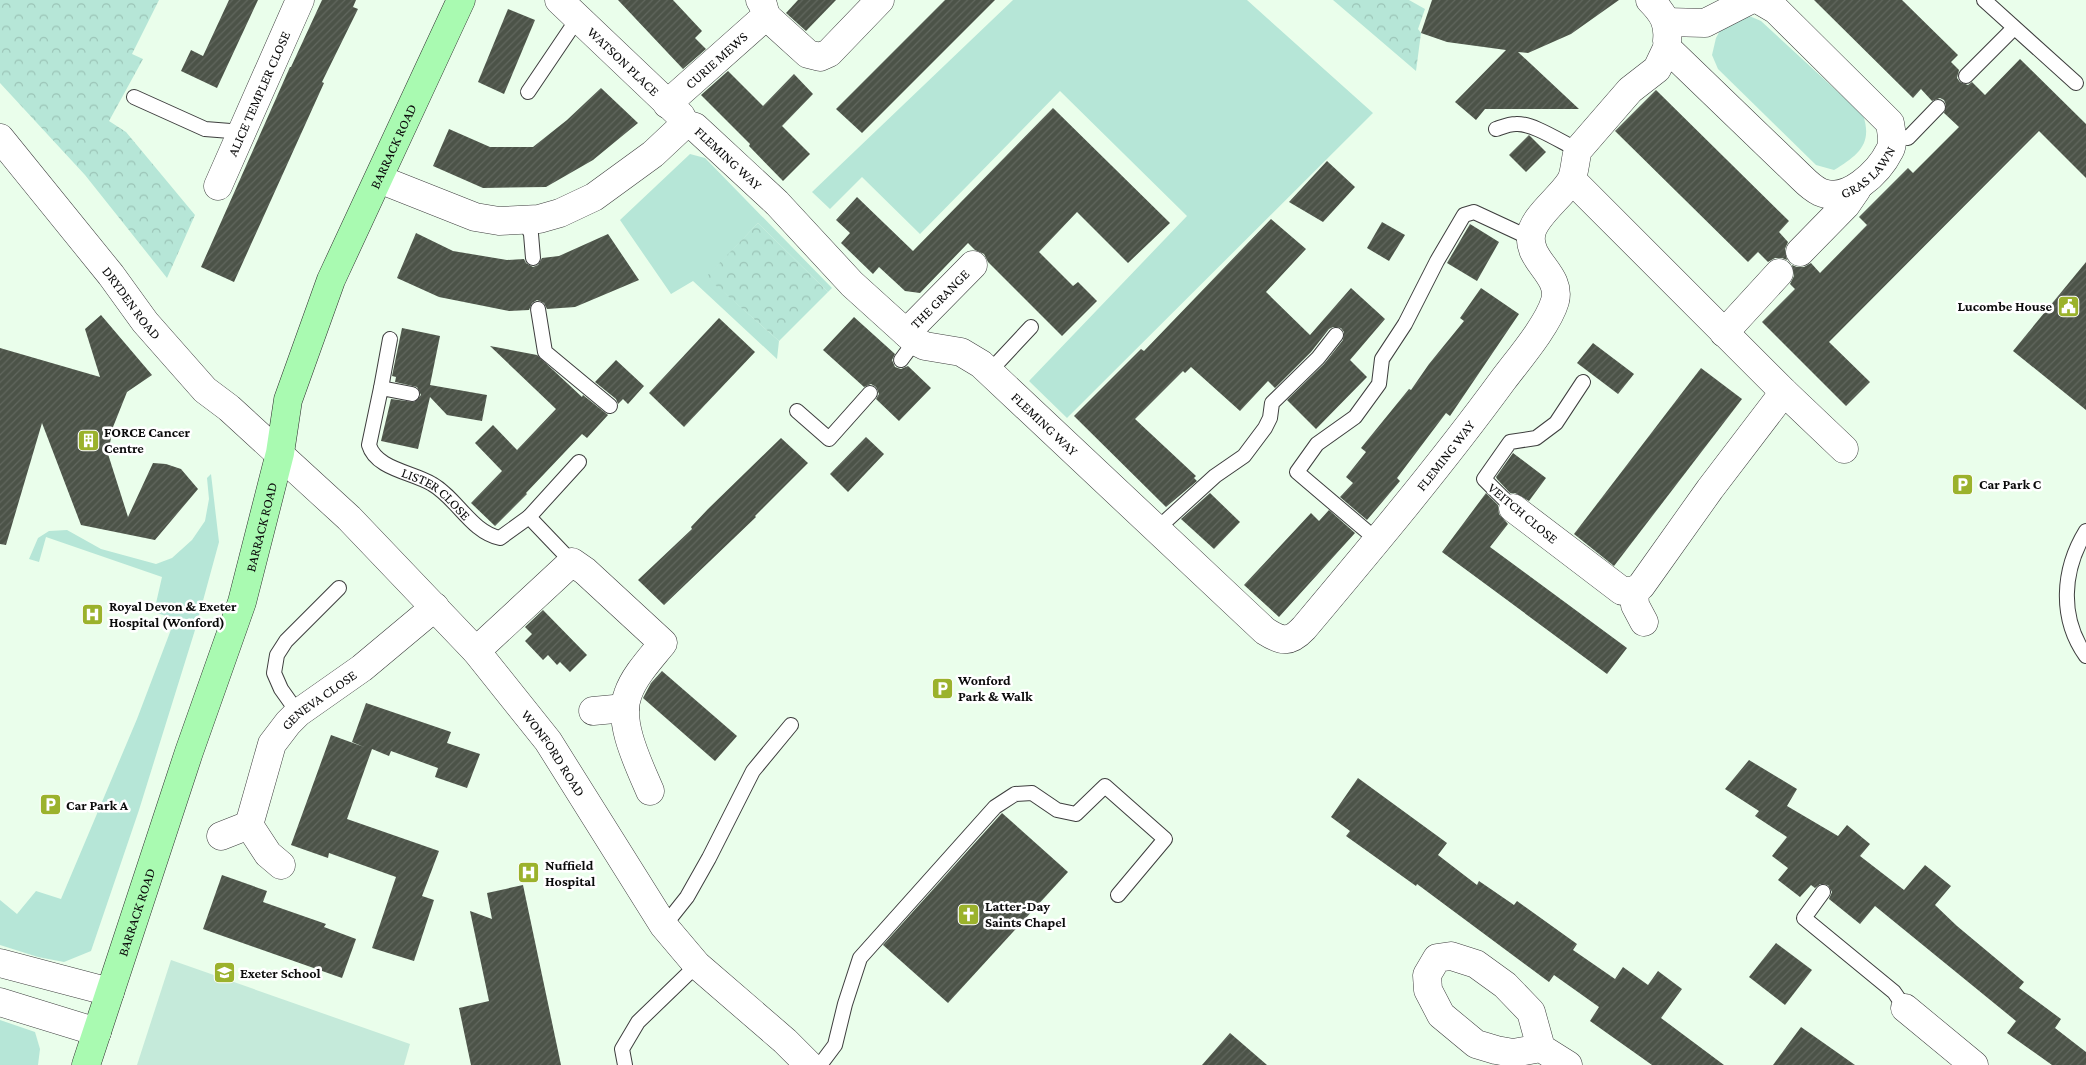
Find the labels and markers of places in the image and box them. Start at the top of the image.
public building icon: Lucombe House [2056,294,2080,318]
place label: Lucombe House [1957,298,2052,314]
place label: FORCE Cancer Centre [104,424,190,456]
building icon: FORCE Cancer Centre [76,428,100,452]
parking icon: Car Park C [1951,472,1975,496]
place label: Car Park C [1979,476,2042,492]
place label: Royal Devon & Exeter Hospital (Wonford) [109,598,237,631]
hospital icon: Royal Devon & Exeter Hospital (Wonford) [81,602,105,626]
place label: Wonford Park & Walk [957,672,1033,704]
parking icon: Wonford Park & Walk [930,676,954,700]
parking icon: Car Park A [38,793,62,817]
place label: Car Park A [66,797,129,813]
place label: Nuffield Hospital [545,857,595,889]
hospital icon: Nuffield Hospital [517,861,541,885]
place label: Latter-Day Saints Chapel [985,898,1066,930]
church icon: Latter-Day Saints Chapel [957,902,981,926]
school or university icon: Exeter School [212,961,236,985]
place label: Exeter School [240,965,321,981]

